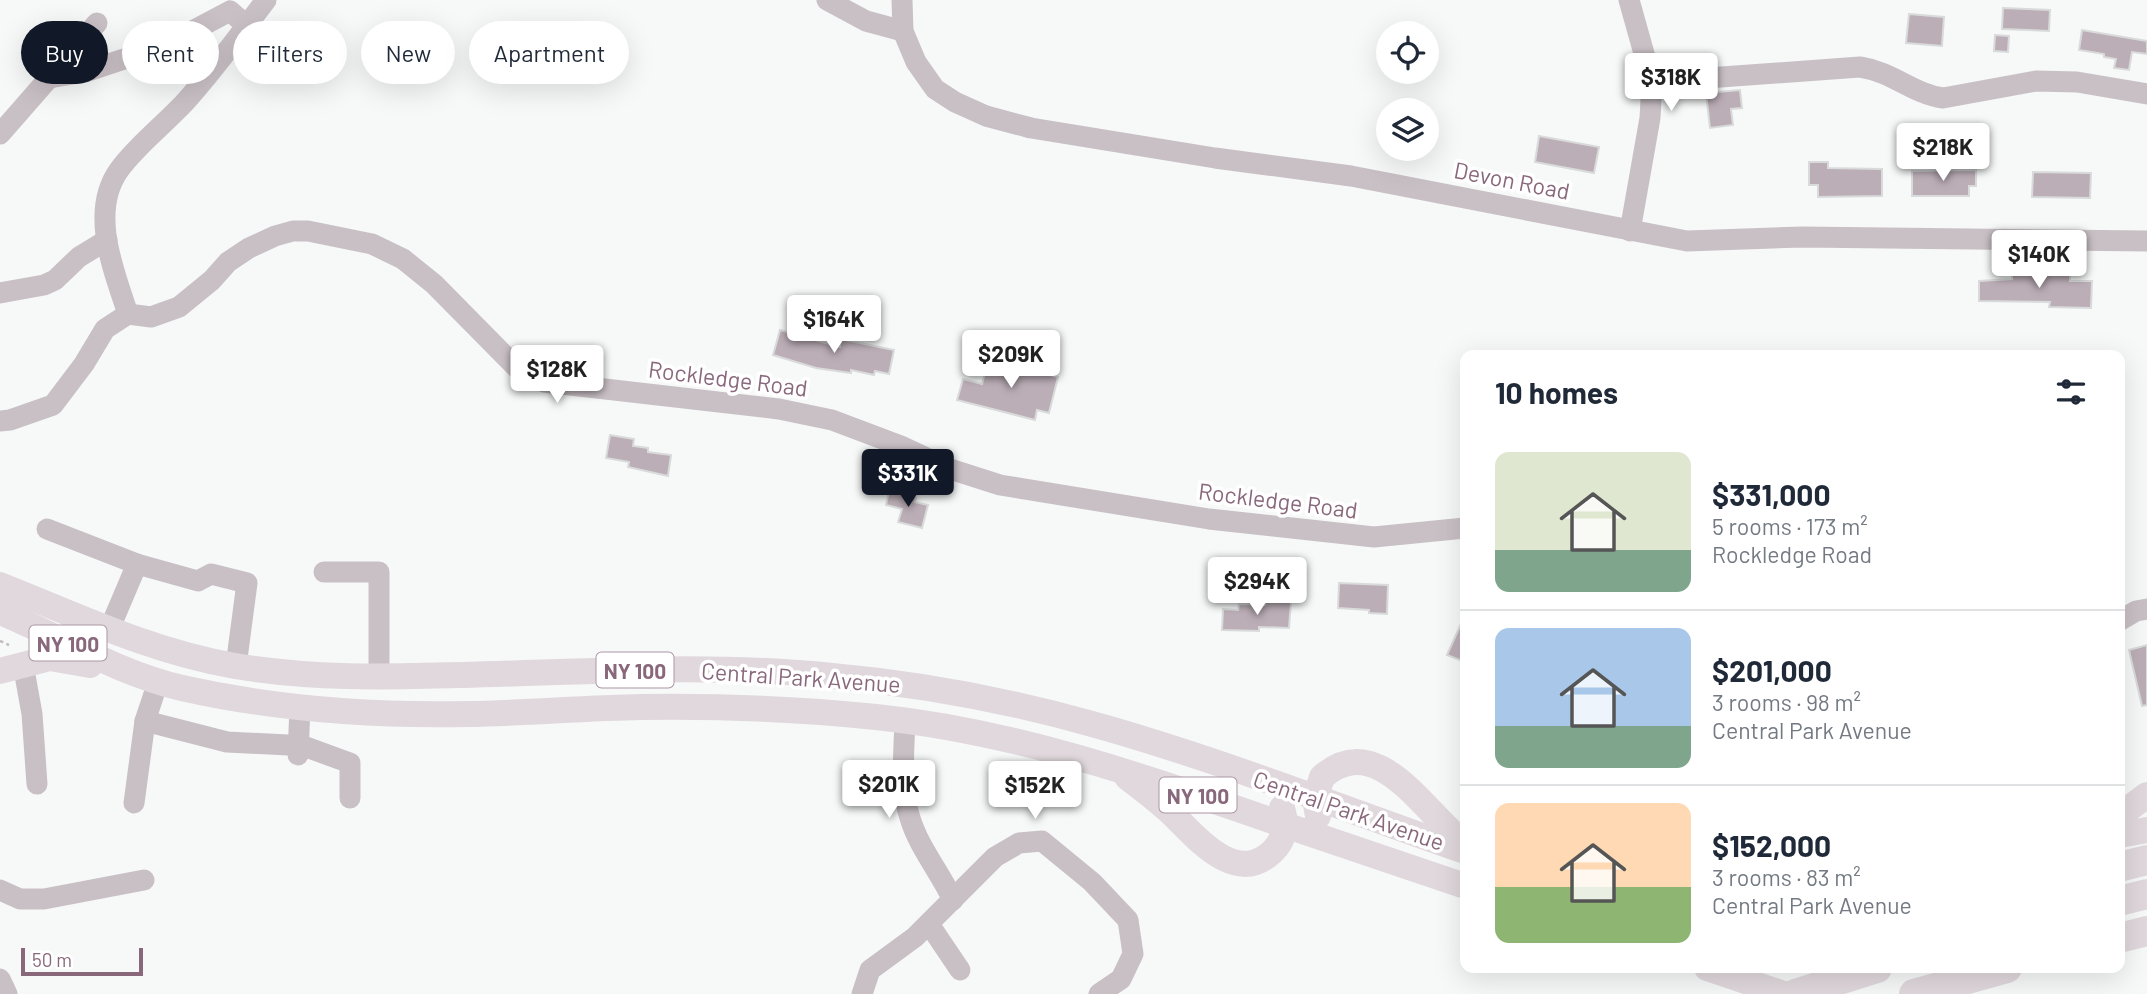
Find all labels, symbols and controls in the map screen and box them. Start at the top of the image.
chip: Buy [21,21,108,84]
chip: Rent [122,21,219,84]
chip: Filters [233,21,347,84]
chip: New [361,21,455,84]
chip: Apartment [469,21,629,84]
map controls [1376,21,1439,161]
button: locate [1376,21,1439,84]
pin: $318K [1622,54,1720,113]
text: $318K [1641,62,1701,90]
button: layers [1376,98,1439,161]
pin: $218K [1894,124,1992,183]
text: $218K [1913,132,1973,160]
street label: Devon Road [1452,155,1572,205]
pin: $140K [1990,230,2088,290]
text: $140K [2008,239,2070,267]
pin: $164K [785,296,883,355]
text: $164K [803,304,865,332]
pin: $209K [962,330,1060,390]
text: $209K [978,339,1044,367]
pin: $128K [508,346,606,405]
text: $128K [526,354,588,382]
street label: Rockledge Road [647,354,809,402]
icon: filters [2052,373,2090,411]
text: 10 homes [1495,374,1618,410]
pin: $331K [859,449,957,509]
text: $331K [878,458,938,486]
street label: Rockledge Road [1197,476,1359,524]
text: $331,000 [1712,476,1831,512]
icon: home [1551,480,1635,564]
text: 5 rooms · 173 m² [1712,512,1868,540]
text: Rockledge Road [1712,540,1872,568]
pin: $294K [1208,558,1306,617]
text: $294K [1224,566,1290,594]
road number: NY 100 [29,626,106,660]
road number: NY 100 [596,652,674,688]
text: $201,000 [1712,652,1832,688]
street label: Central Park Avenue [700,656,902,698]
icon: home [1551,656,1635,740]
text: 3 rooms · 98 m² [1712,688,1861,716]
text: Central Park Avenue [1712,716,1912,744]
pin: $201K [840,760,938,820]
pin: $152K [986,762,1084,821]
street label: Central Park Avenue [1250,764,1448,856]
text: $201K [858,769,920,797]
text: $152K [1005,770,1065,798]
road number: NY 100 [1160,778,1236,812]
text: $152,000 [1712,827,1831,863]
icon: home [1551,831,1635,915]
text: 3 rooms · 83 m² [1712,863,1861,891]
text: Central Park Avenue [1712,891,1912,919]
scale bar [21,945,144,977]
text: 50 m [32,948,72,971]

